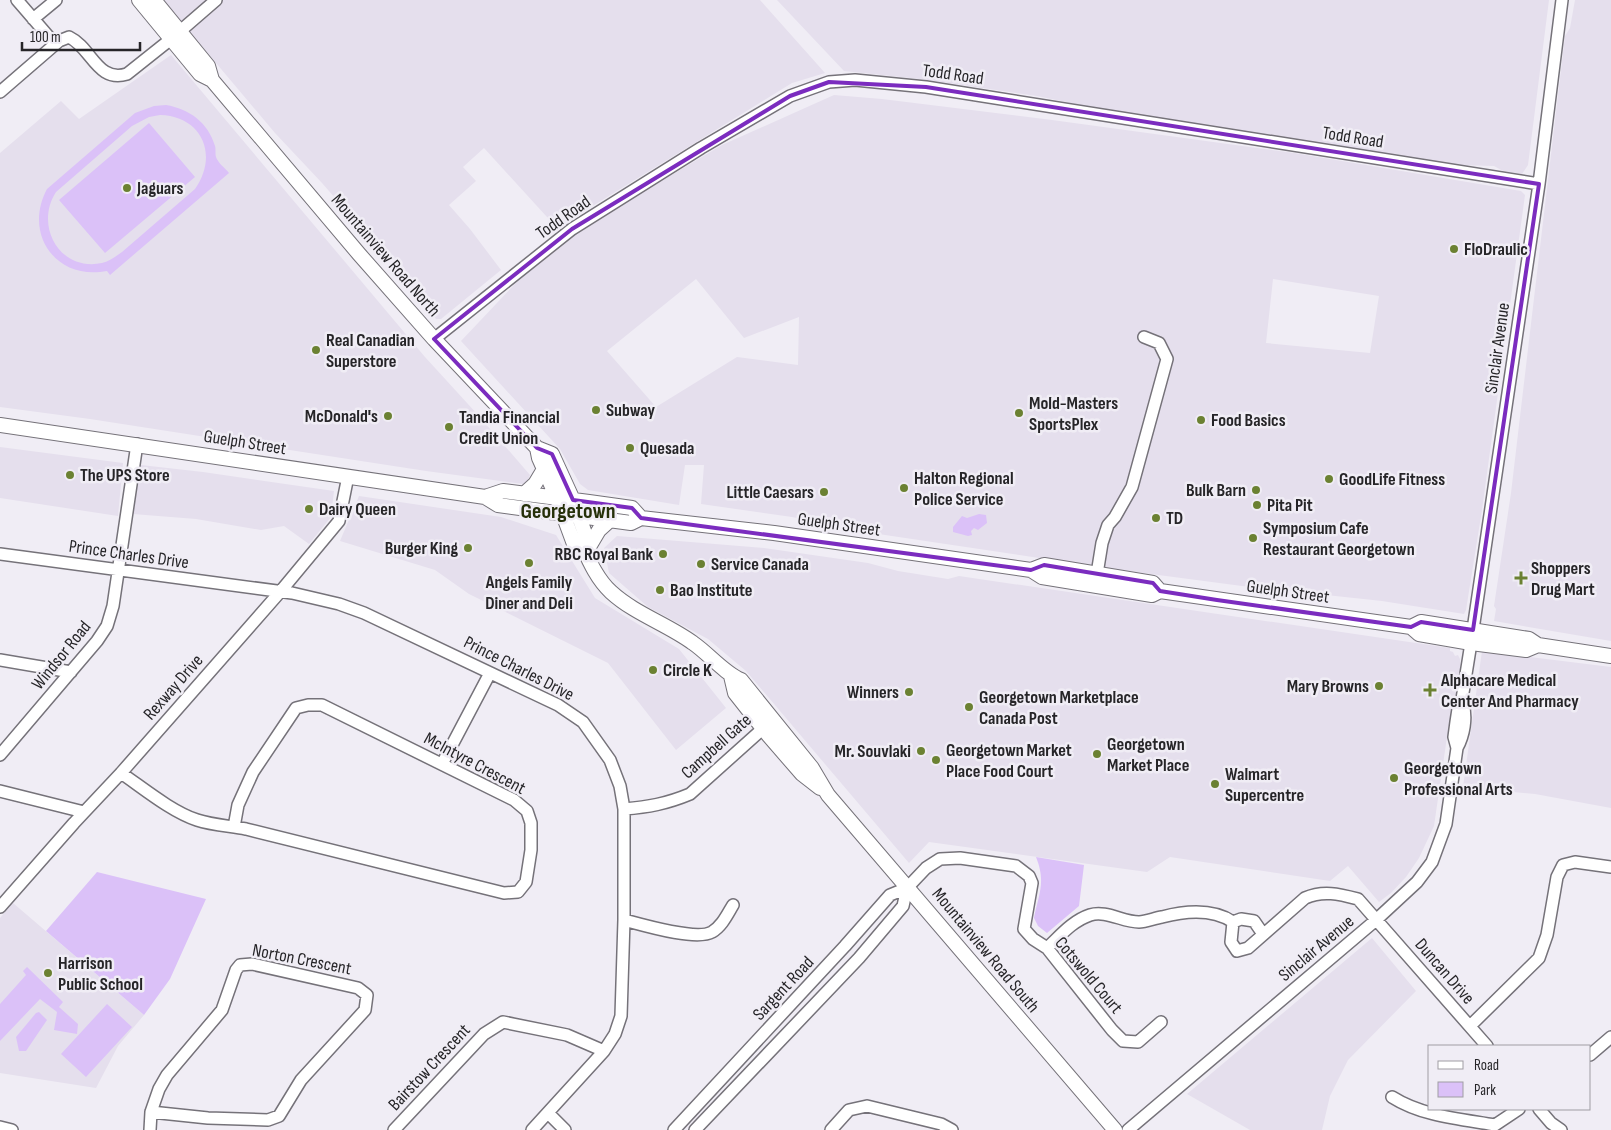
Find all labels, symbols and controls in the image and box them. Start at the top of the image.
scale bar [22,20,140,52]
text: 100 m [30,28,61,47]
street label: Todd Road [921,60,985,89]
street label: Todd Road [1321,122,1385,153]
place label: Jaguars [136,178,184,199]
marker: Jaguars [121,182,133,194]
street label: Mountainview Road North [327,190,445,321]
street label: Todd Road [532,191,594,244]
place label: FloDraulic [1464,239,1528,260]
marker: FloDraulic [1448,243,1460,255]
street label: Sinclair Avenue [1481,301,1514,395]
place label: Real Canadian Superstore [326,330,415,372]
marker: Real Canadian Superstore [310,344,322,356]
place label: Mold-Masters SportsPlex [1029,393,1118,435]
place label: Subway [606,400,656,421]
marker: Subway [590,404,602,416]
place label: McDonald's [305,406,378,427]
place label: Tandia Financial Credit Union [459,407,560,449]
marker: Mold-Masters SportsPlex [1013,407,1025,419]
marker: McDonald's [382,410,394,422]
place label: Food Basics [1211,410,1286,431]
marker: Food Basics [1195,414,1207,426]
marker: Tandia Financial Credit Union [443,421,455,433]
street label: Guelph Street [202,426,288,459]
place label: Quesada [640,438,694,459]
marker: Quesada [624,442,636,454]
place label: The UPS Store [80,465,170,486]
place label: Halton Regional Police Service [914,468,1014,510]
marker: The UPS Store [64,469,76,481]
place label: GoodLife Fitness [1339,469,1445,490]
marker: GoodLife Fitness [1323,473,1335,485]
place label: Bulk Barn [1186,480,1246,501]
place label: Little Caesars [727,482,814,503]
marker: Halton Regional Police Service [898,482,910,494]
marker: Bulk Barn [1250,484,1262,496]
marker: Little Caesars [818,486,830,498]
place label: Pita Pit [1267,495,1313,516]
district label: Georgetown [520,498,616,525]
place label: Dairy Queen [319,499,396,520]
marker: Pita Pit [1251,499,1263,511]
marker: Dairy Queen [303,503,315,515]
street label: Guelph Street [796,508,882,541]
place label: TD [1166,508,1183,529]
marker: TD [1150,512,1162,524]
place label: Symposium Cafe Restaurant Georgetown [1263,518,1415,560]
marker: Symposium Cafe Restaurant Georgetown [1247,532,1259,544]
street label: Prince Charles Drive [68,536,190,573]
place label: Burger King [385,538,458,559]
marker: Burger King [462,542,474,554]
place label: RBC Royal Bank [555,544,653,565]
marker: RBC Royal Bank [657,548,669,560]
place label: Service Canada [711,554,809,575]
marker: Angels Family Diner and Deli [523,557,535,569]
marker: Service Canada [695,558,707,570]
place label: Shoppers Drug Mart [1531,558,1595,600]
place label: Angels Family Diner and Deli [485,572,573,614]
marker: Shoppers Drug Mart [1515,572,1527,584]
street label: Guelph Street [1245,575,1331,608]
place label: Bao Institute [670,580,753,601]
marker: Bao Institute [654,584,666,596]
street label: Windsor Road [27,617,95,694]
street label: Prince Charles Drive [460,632,577,705]
street label: Rexway Drive [139,650,207,724]
place label: Circle K [663,660,712,681]
marker: Circle K [647,664,659,676]
place label: Alphacare Medical Center And Pharmacy [1440,670,1579,712]
place label: Mary Browns [1287,676,1369,697]
marker: Mary Browns [1373,680,1385,692]
place label: Winners [847,682,899,703]
marker: Alphacare Medical Center And Pharmacy [1423,683,1437,697]
marker: Winners [903,686,915,698]
place label: Georgetown Marketplace Canada Post [979,687,1139,729]
marker: Georgetown Marketplace Canada Post [963,701,975,713]
street label: Campbell Gate [677,709,756,783]
street label: McIntyre Crescent [421,728,529,799]
place label: Georgetown Market Place [1107,734,1189,776]
place label: Georgetown Market Place Food Court [946,740,1072,782]
place label: Mr. Souvlaki [835,741,911,762]
marker: Mr. Souvlaki [915,745,927,757]
marker: Georgetown Market Place [1091,748,1103,760]
marker: Georgetown Market Place Food Court [930,754,942,766]
place label: Georgetown Professional Arts [1404,758,1513,800]
place label: Walmart Supercentre [1225,764,1304,806]
marker: Georgetown Professional Arts [1388,772,1400,784]
marker: Walmart Supercentre [1209,778,1221,790]
street label: Mountainview Road South [927,884,1044,1017]
street label: Sinclair Avenue [1274,911,1358,986]
street label: Cotswold Court [1051,933,1127,1018]
street label: Duncan Drive [1410,934,1479,1008]
street label: Norton Crescent [251,940,354,979]
street label: Sargent Road [748,952,818,1025]
place label: Harrison Public School [58,953,143,995]
marker: Harrison Public School [42,967,54,979]
street label: Bairstow Crescent [384,1019,475,1115]
legend [1428,1045,1591,1110]
text: Road [1474,1056,1499,1075]
text: Park [1474,1081,1496,1100]

